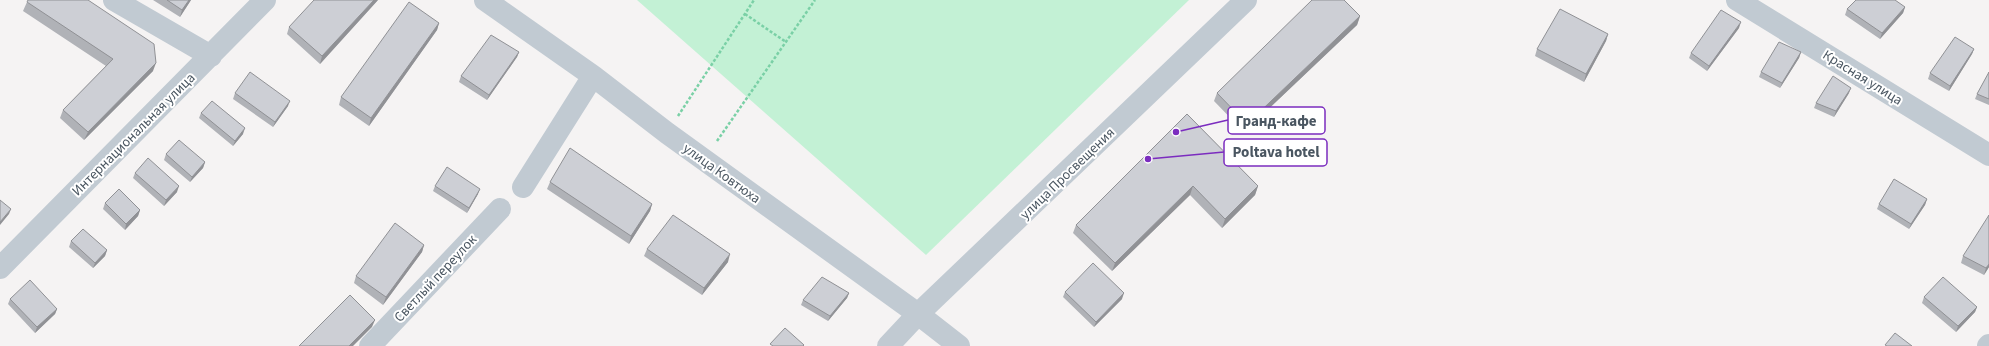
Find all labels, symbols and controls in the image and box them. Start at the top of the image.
street label: Красная улица [1819,45,1906,110]
street label: Интернациональная улица [68,69,200,201]
callout: Гранд-кафе [1228,107,1325,134]
text: Гранд-кафе [1235,111,1317,132]
street label: улица Просвещения [1016,123,1120,224]
street label: улица Ковтюха [678,139,764,209]
callout: Poltava hotel [1224,139,1327,166]
text: Poltava hotel [1232,142,1320,163]
street label: Светлый переулок [390,230,482,327]

